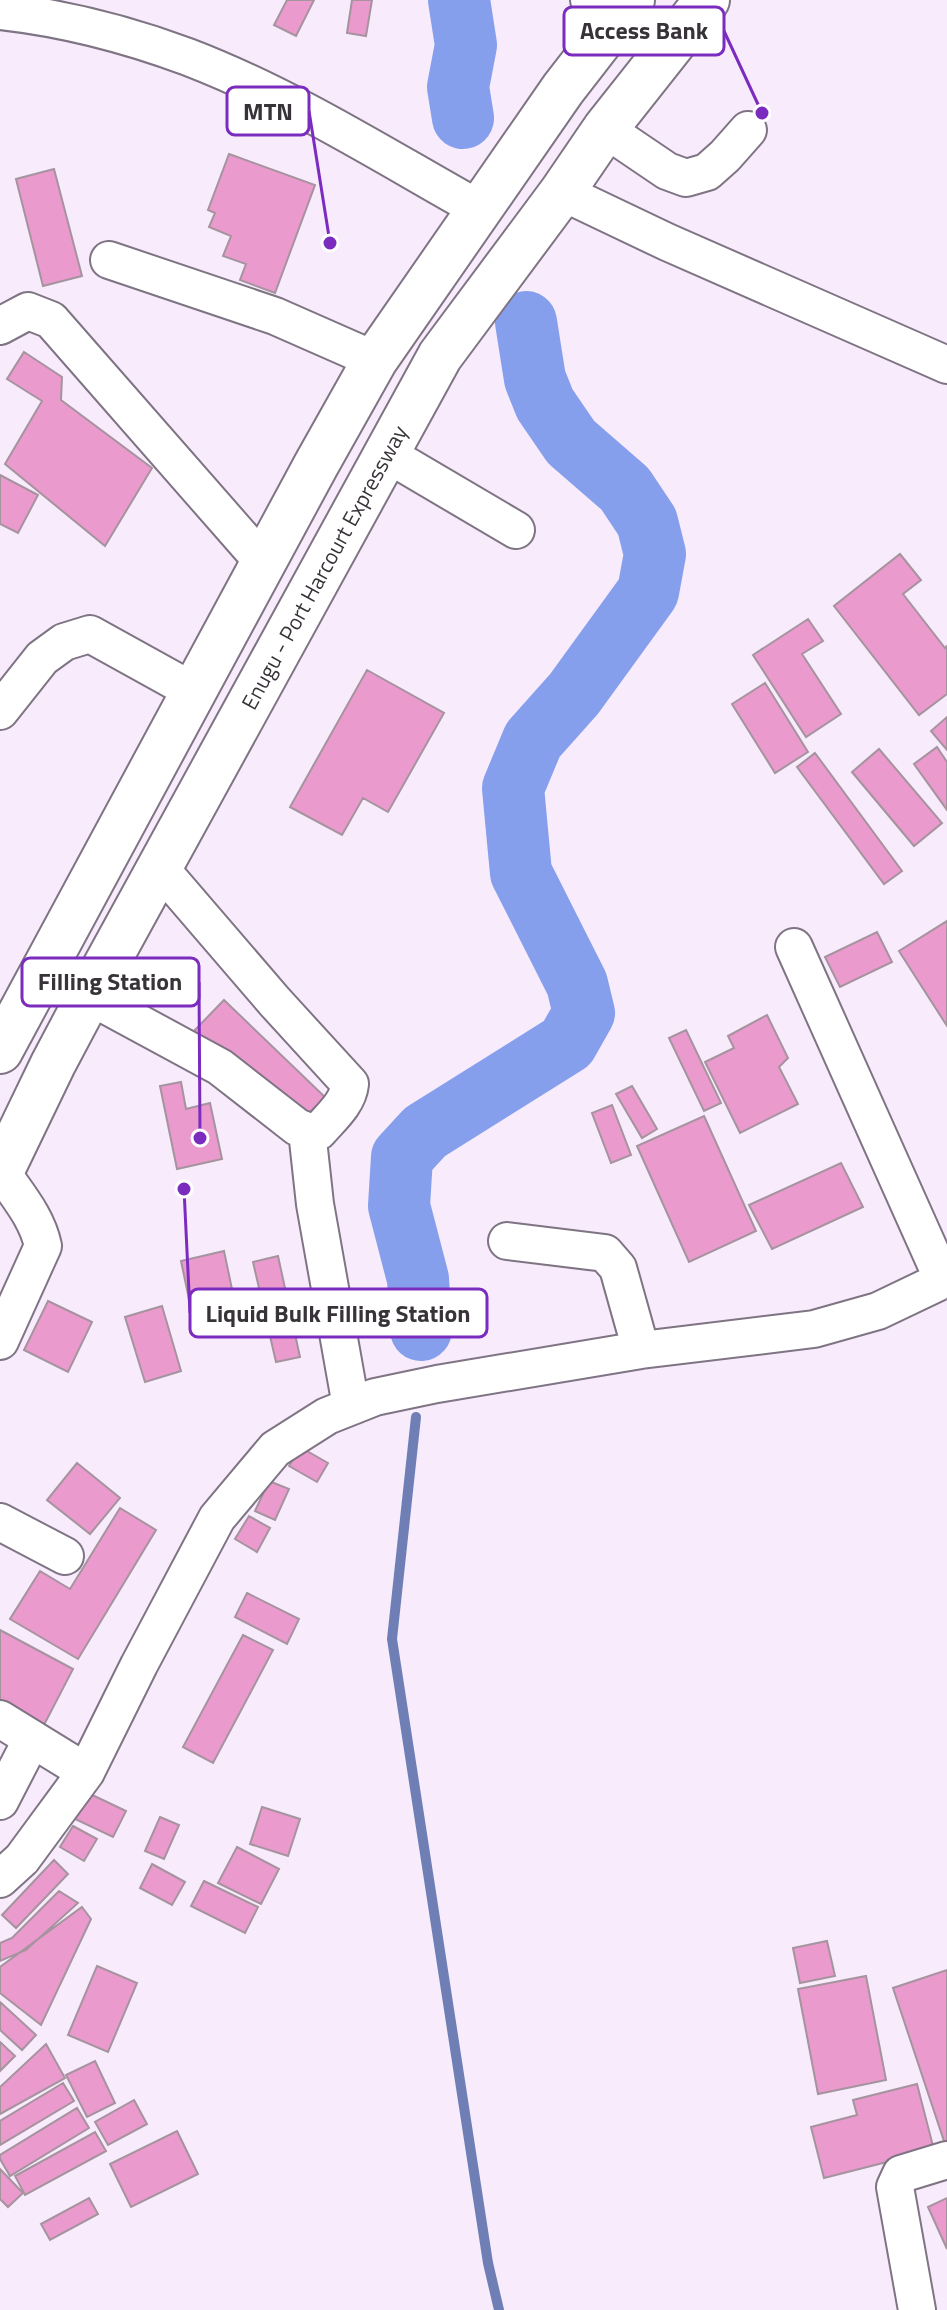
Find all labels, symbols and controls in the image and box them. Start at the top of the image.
callout: Access Bank [564,7,724,55]
text: Access Bank [580,12,709,48]
callout: MTN [227,87,309,135]
text: MTN [243,93,293,129]
street label: Enugu - Port Harcourt Expressway [232,419,416,716]
callout: Filling Station [22,958,199,1006]
text: Filling Station [38,963,182,999]
callout: Liquid Bulk Filling Station [190,1289,487,1337]
text: Liquid Bulk Filling Station [206,1295,470,1331]

